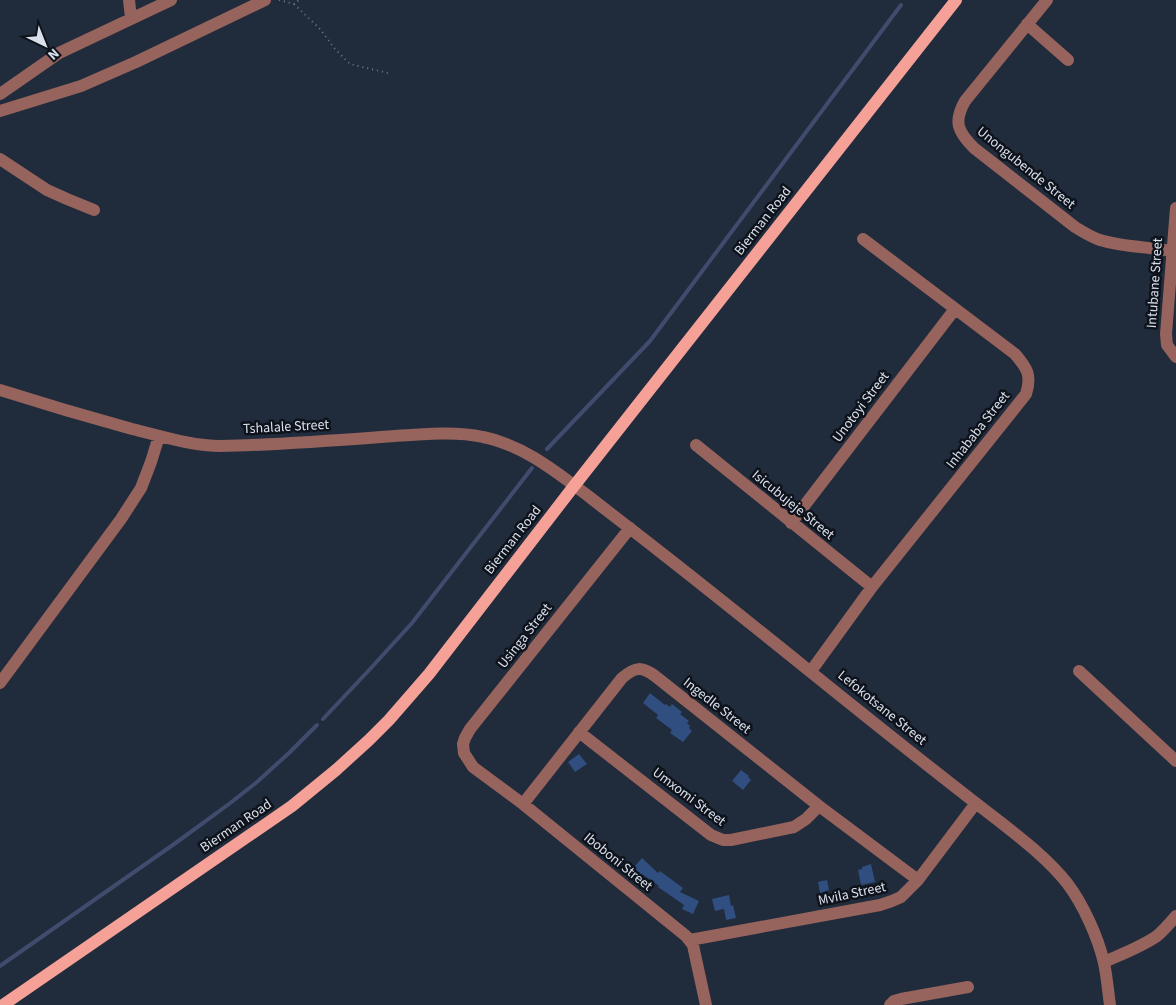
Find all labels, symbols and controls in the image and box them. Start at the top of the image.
north arrow [20,20,70,70]
text: N [43,43,63,64]
street label: Unongubende Street [972,122,1080,214]
street label: Bierman Road [730,182,796,260]
street label: Intubane Street [1142,237,1168,329]
street label: Unotoyi Street [828,367,894,447]
street label: Inhababa Street [941,387,1015,473]
street label: Tshalale Street [242,415,330,439]
street label: Isicubujeje Street [747,465,839,545]
street label: Bierman Road [480,501,546,579]
street label: Usinga Street [493,599,557,673]
street label: Lefokotsane Street [833,666,931,750]
street label: Ingedle Street [679,673,755,739]
street label: Umxomi Street [648,763,730,831]
street label: Bierman Road [196,795,276,857]
street label: Iboboni Street [579,828,657,896]
street label: Mvila Street [816,877,888,911]

